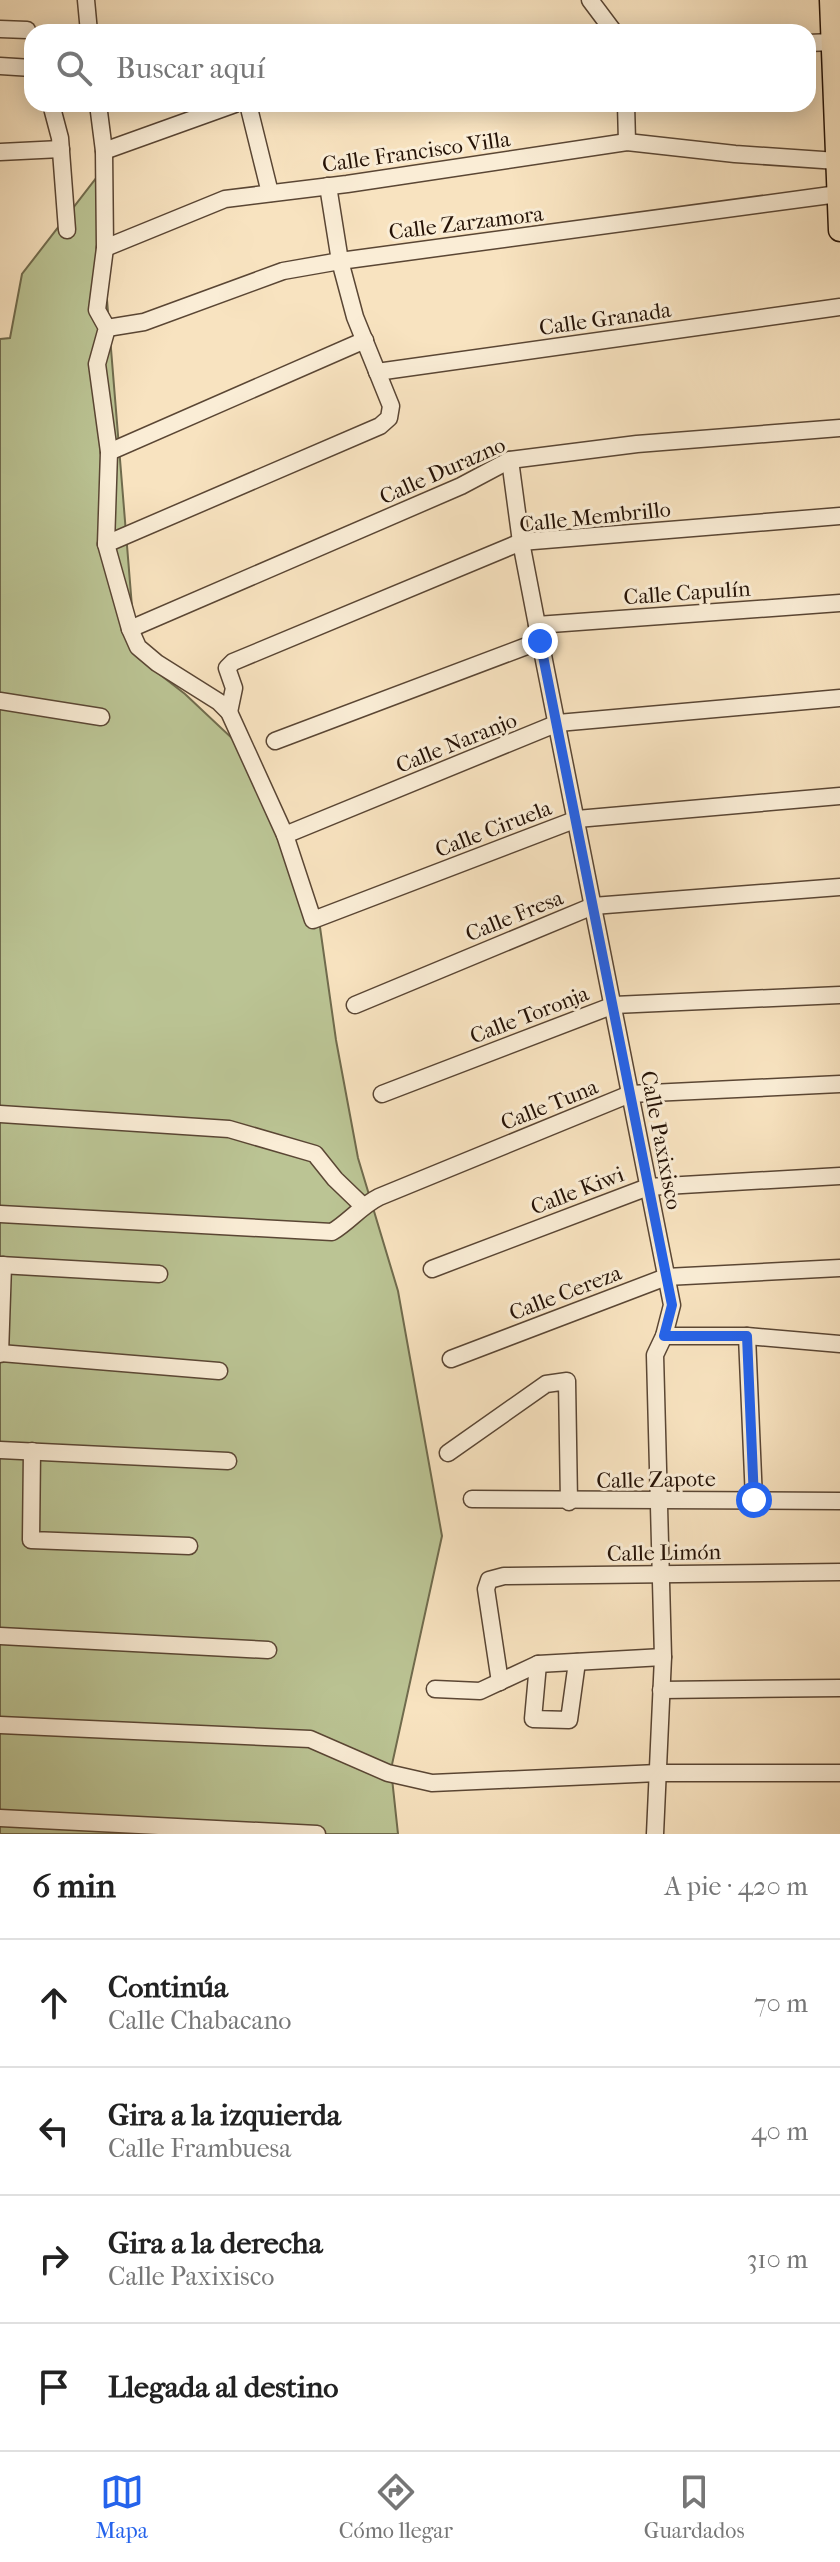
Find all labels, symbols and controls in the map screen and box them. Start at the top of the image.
search box [24,24,816,112]
icon: search [52,46,96,90]
text: Buscar aquí [116,51,265,86]
street label: Calle Francisco Villa [320,126,513,178]
street label: Calle Zarzamora [387,201,546,245]
street label: Calle Granada [538,297,674,341]
street label: Calle Durazno [375,432,509,510]
street label: Calle Membrillo [518,496,672,538]
street label: Calle Capulín [623,576,752,610]
route end [522,623,558,659]
street label: Calle Naranjo [392,707,521,779]
street label: Calle Ciruela [431,795,556,863]
street label: Calle Fresa [462,884,568,947]
street label: Calle Toronja [466,980,593,1049]
street label: Calle Paxixisco [635,1069,687,1212]
street label: Calle Tuna [497,1073,602,1136]
street label: Calle Kiwi [527,1161,628,1221]
street label: Calle Cereza [505,1259,626,1326]
street label: Calle Zapote [596,1466,716,1494]
route start [736,1482,772,1518]
street label: Calle Limón [607,1539,722,1567]
text: 6 min [32,1866,116,1906]
text: A pie · 420 m [665,1871,808,1902]
text: Continúa [108,1970,228,2005]
icon: ahead [32,1981,76,2025]
text: 70 m [754,1988,808,2019]
text: Calle Chabacano [108,2005,292,2036]
text: Gira a la izquierda [108,2098,341,2133]
icon: left [32,2109,76,2153]
text: 40 m [751,2116,808,2147]
text: Calle Frambuesa [108,2133,291,2164]
text: Gira a la derecha [108,2226,323,2261]
icon: right [32,2237,76,2281]
text: 310 m [747,2244,808,2275]
text: Calle Paxixisco [108,2261,274,2292]
icon: arrive [32,2365,76,2409]
text: Llegada al destino [108,2370,338,2405]
tab: Mapa [95,2470,148,2544]
tab: Cómo llegar [339,2470,453,2544]
tab: Guardados [644,2470,745,2544]

